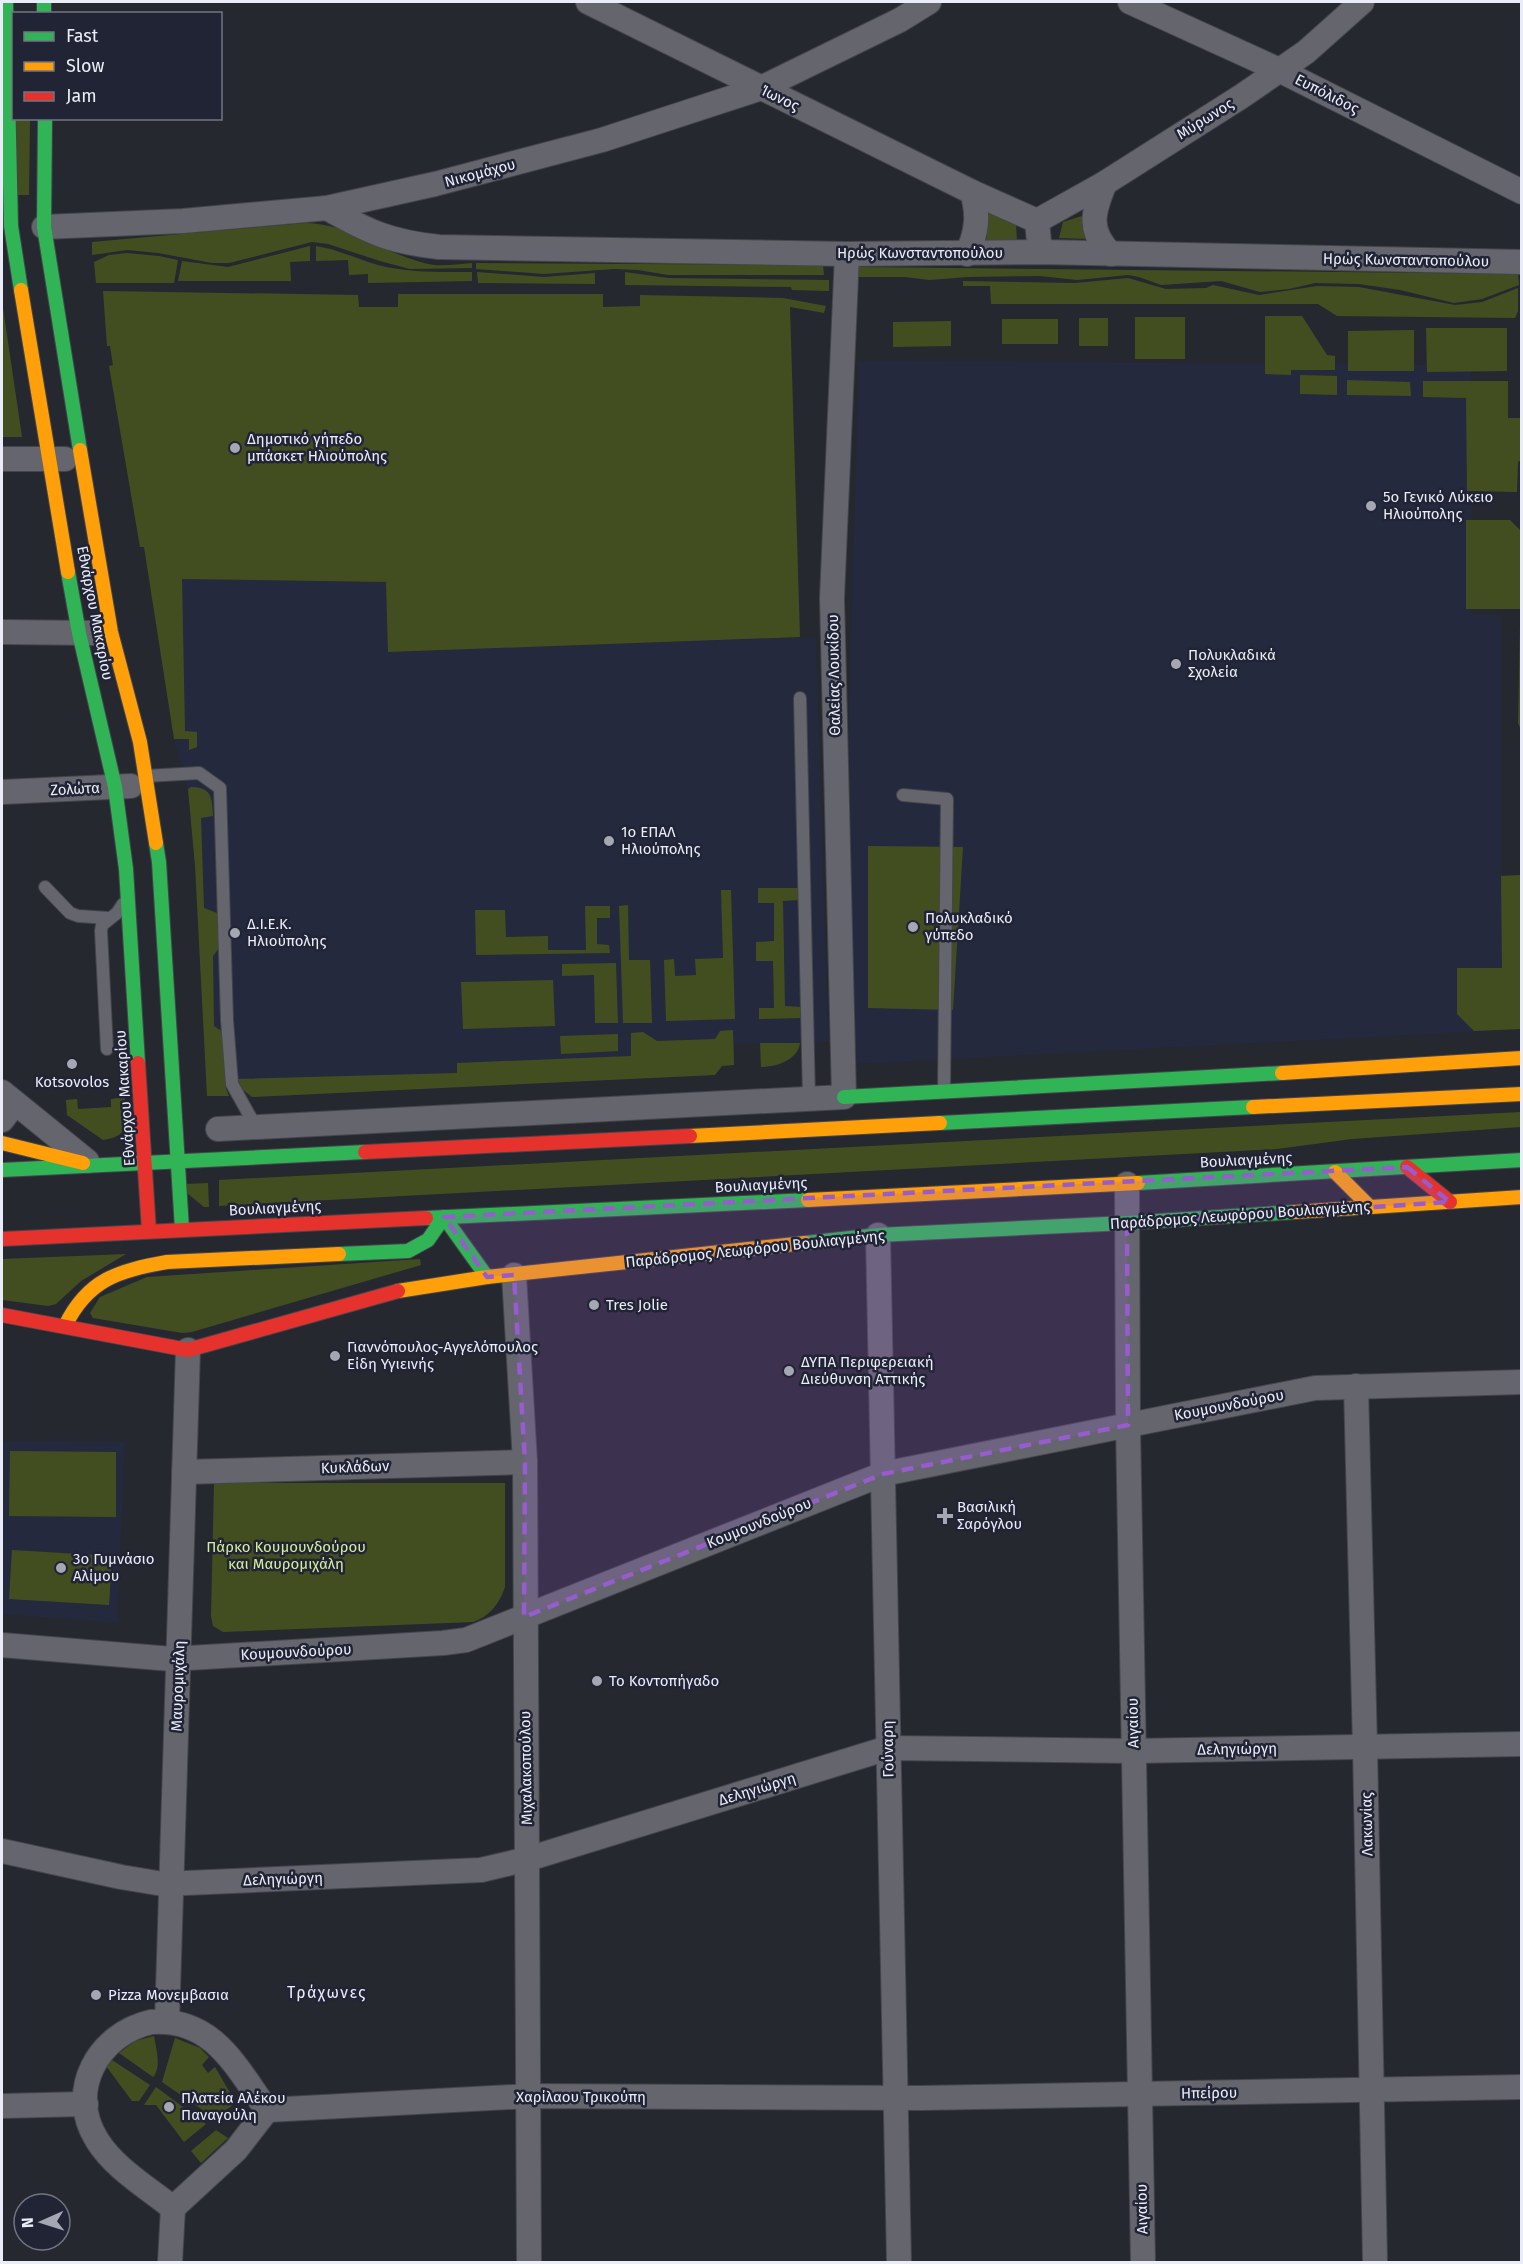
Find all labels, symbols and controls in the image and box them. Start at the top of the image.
legend [12,12,222,120]
text: Fast [66,25,99,47]
text: Slow [66,55,105,77]
street label: Ευπόλιδος [1292,70,1362,118]
street label: Ίωνος [758,81,802,115]
text: Jam [66,85,97,107]
street label: Μύρωνος [1173,95,1237,143]
street label: Νικομάχου [443,155,517,191]
street label: Ηρώς Κωνσταντοπούλου [837,244,1003,262]
street label: Ηρώς Κωνσταντοπούλου [1323,250,1489,270]
place label: Δημοτικό γήπεδο μπάσκετ Ηλιούπολης [247,430,387,465]
marker: Δημοτικό γήπεδο μπάσκετ Ηλιούπολης [228,441,242,455]
place label: 5ο Γενικό Λύκειο Ηλιούπολης [1383,488,1493,523]
marker: 5ο Γενικό Λύκειο Ηλιούπολης [1364,499,1378,513]
street label: Εθνάρχου Μακαρίου [73,544,117,682]
street label: Θαλείας Λουκίδου [824,614,844,736]
place label: Πολυκλαδικά Σχολεία [1188,646,1276,681]
marker: Πολυκλαδικά Σχολεία [1169,657,1183,671]
street label: Ζολώτα [50,779,100,799]
place label: 1ο ΕΠΑΛ Ηλιούπολης [621,823,700,858]
marker: 1ο ΕΠΑΛ Ηλιούπολης [602,834,616,848]
place label: Πολυκλαδικό γύπεδο [924,909,1013,944]
place label: Δ.Ι.Ε.Κ. Ηλιούπολης [247,915,326,950]
marker: Πολυκλαδικό γύπεδο [906,920,920,934]
marker: Δ.Ι.Ε.Κ. Ηλιούπολης [228,926,242,940]
street label: Εθνάρχου Μακαρίου [111,1029,139,1167]
marker: Kotsovolos [65,1057,79,1071]
place label: Kotsovolos [35,1073,109,1091]
street label: Βουλιαγμένης [1199,1149,1293,1171]
street label: Βουλιαγμένης [714,1174,808,1196]
street label: Βουλιαγμένης [228,1197,322,1219]
street label: Παράδρομος Λεωφόρου Βουλιαγμένης [1109,1197,1371,1233]
street label: Παράδρομος Λεωφόρου Βουλιαγμένης [624,1226,886,1272]
place label: Tres Jolie [606,1296,668,1314]
marker: Tres Jolie [587,1298,601,1312]
place label: Γιαννόπουλος-Αγγελόπουλος Είδη Υγιεινής [347,1338,538,1373]
marker: Γιαννόπουλος-Αγγελόπουλος Είδη Υγιεινής [328,1349,342,1363]
place label: ΔΥΠΑ Περιφερειακή Διεύθυνση Αττικής [801,1353,934,1388]
marker: ΔΥΠΑ Περιφερειακή Διεύθυνση Αττικής [782,1364,796,1378]
street label: Κουμουνδούρου [1173,1386,1285,1424]
street label: Κυκλάδων [320,1457,390,1477]
street label: Κουμουνδούρου [704,1494,814,1552]
place label: Βασιλική Σαρόγλου [957,1498,1022,1533]
marker: Βασιλική Σαρόγλου [938,1509,952,1523]
park label: Πάρκο Κουμουνδούρου και Μαυρομιχάλη [206,1538,366,1573]
place label: 3ο Γυμνάσιο Αλίμου [73,1550,155,1585]
marker: 3ο Γυμνάσιο Αλίμου [54,1561,68,1575]
street label: Μαυρομιχάλη [167,1640,189,1732]
street label: Κουμουνδούρου [240,1640,352,1664]
place label: Το Κοντοπήγαδο [609,1672,719,1690]
marker: Το Κοντοπήγαδο [590,1674,604,1688]
street label: Αιγαίου [1124,1698,1142,1748]
street label: Μιχαλακοπούλου [516,1711,536,1825]
street label: Γούναρη [879,1720,897,1778]
street label: Δεληγιώργη [1197,1739,1277,1759]
street label: Δεληγιώργη [716,1769,798,1809]
street label: Λακωνίας [1357,1792,1377,1856]
street label: Δεληγιώργη [243,1869,323,1889]
district label: Τράχωνες [287,1983,367,2002]
place label: Pizza Μονεμβασια [108,1986,229,2004]
marker: Pizza Μονεμβασια [89,1988,103,2002]
street label: Ηπείρου [1181,2084,1237,2102]
street label: Χαρίλαου Τρικούπη [516,2088,646,2106]
place label: Πλατεία Αλέκου Παναγούλη [181,2089,286,2124]
marker: Πλατεία Αλέκου Παναγούλη [162,2100,176,2114]
street label: Αιγαίου [1133,2184,1151,2234]
north arrow [12,2192,72,2252]
text: N [18,2217,37,2229]

